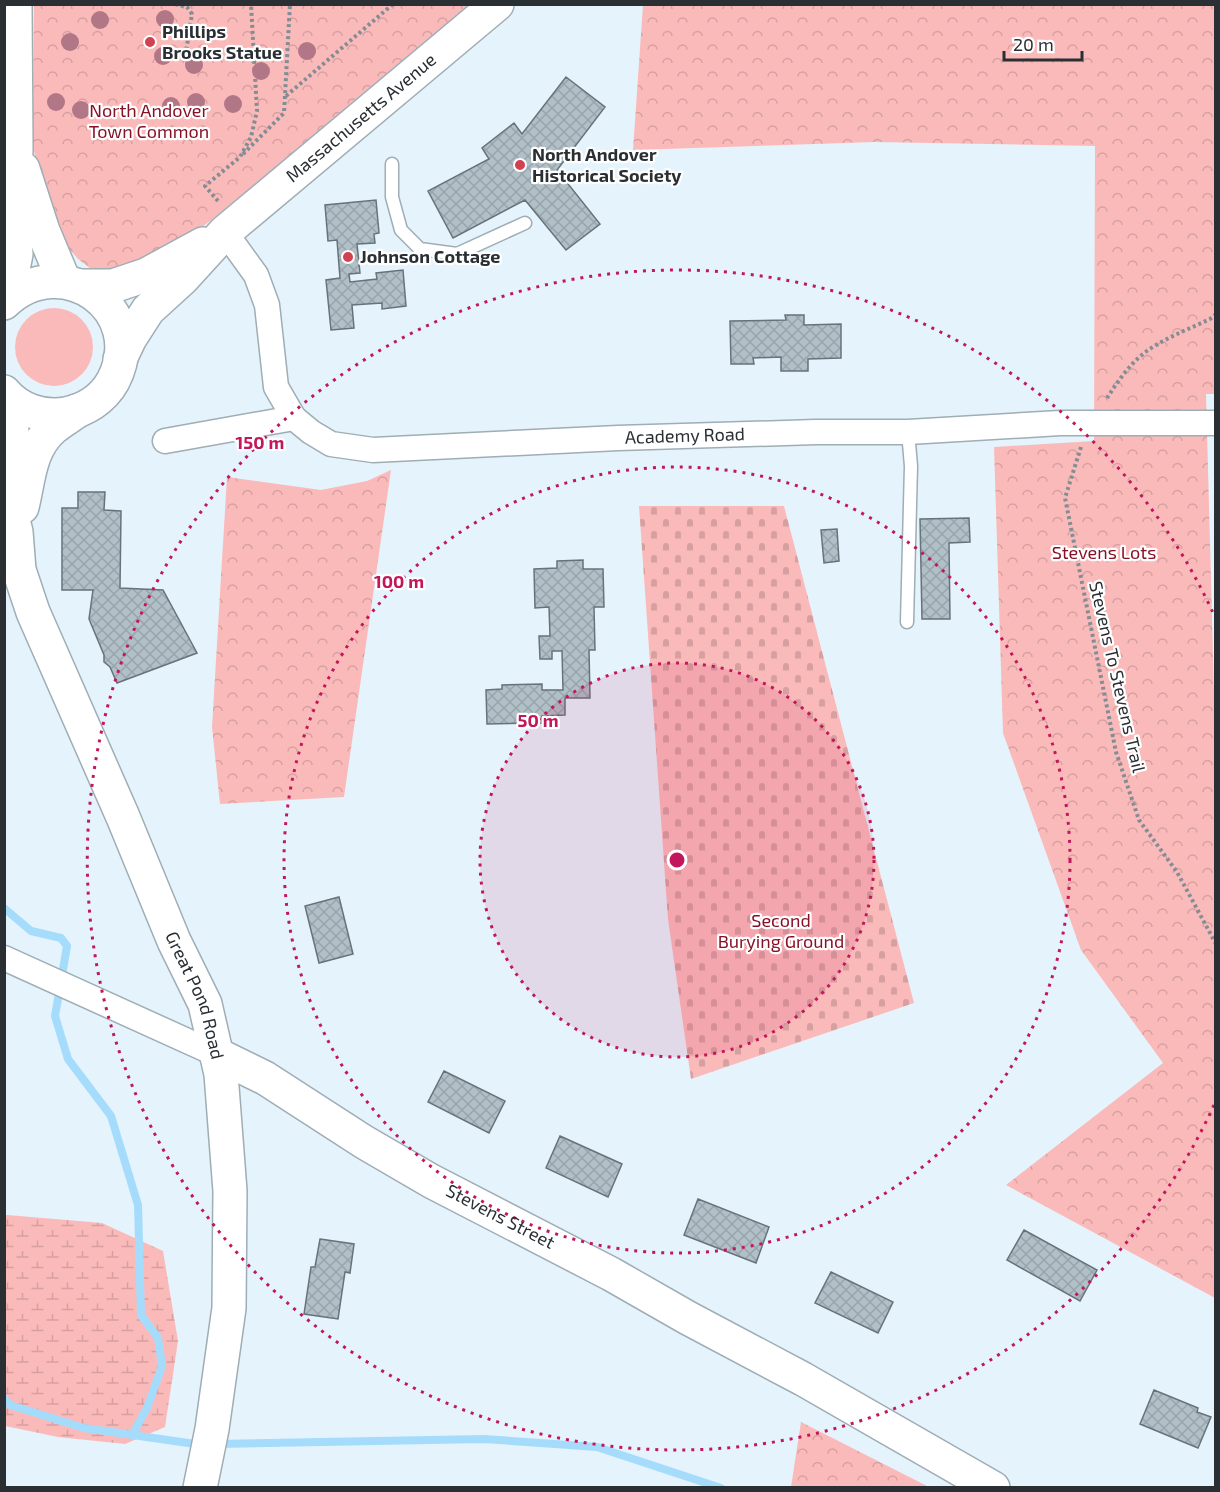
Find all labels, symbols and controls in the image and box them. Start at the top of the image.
place label: Phillips Brooks Statue [162,20,282,63]
scale bar [1004,24,1082,62]
text: 20 m [1013,33,1054,55]
marker: Phillips Brooks Statue [143,35,157,49]
street label: Massachusetts Avenue [281,48,440,186]
park label: North Andover Town Common [89,99,209,142]
place label: North Andover Historical Society [532,143,682,186]
marker: North Andover Historical Society [513,158,527,172]
place label: Johnson Cottage [360,245,501,267]
marker: Johnson Cottage [341,250,355,264]
street label: Academy Road [624,422,745,448]
text: 150 m [236,431,284,453]
park label: Stevens Lots [1052,541,1156,563]
text: 100 m [374,570,424,592]
street label: Stevens To Stevens Trail [1085,579,1151,775]
text: 50 m [517,709,559,731]
centre of rings [667,850,687,870]
park label: Second Burying Ground [718,909,844,952]
street label: Great Pond Road [161,928,229,1061]
street label: Stevens Street [443,1179,559,1253]

